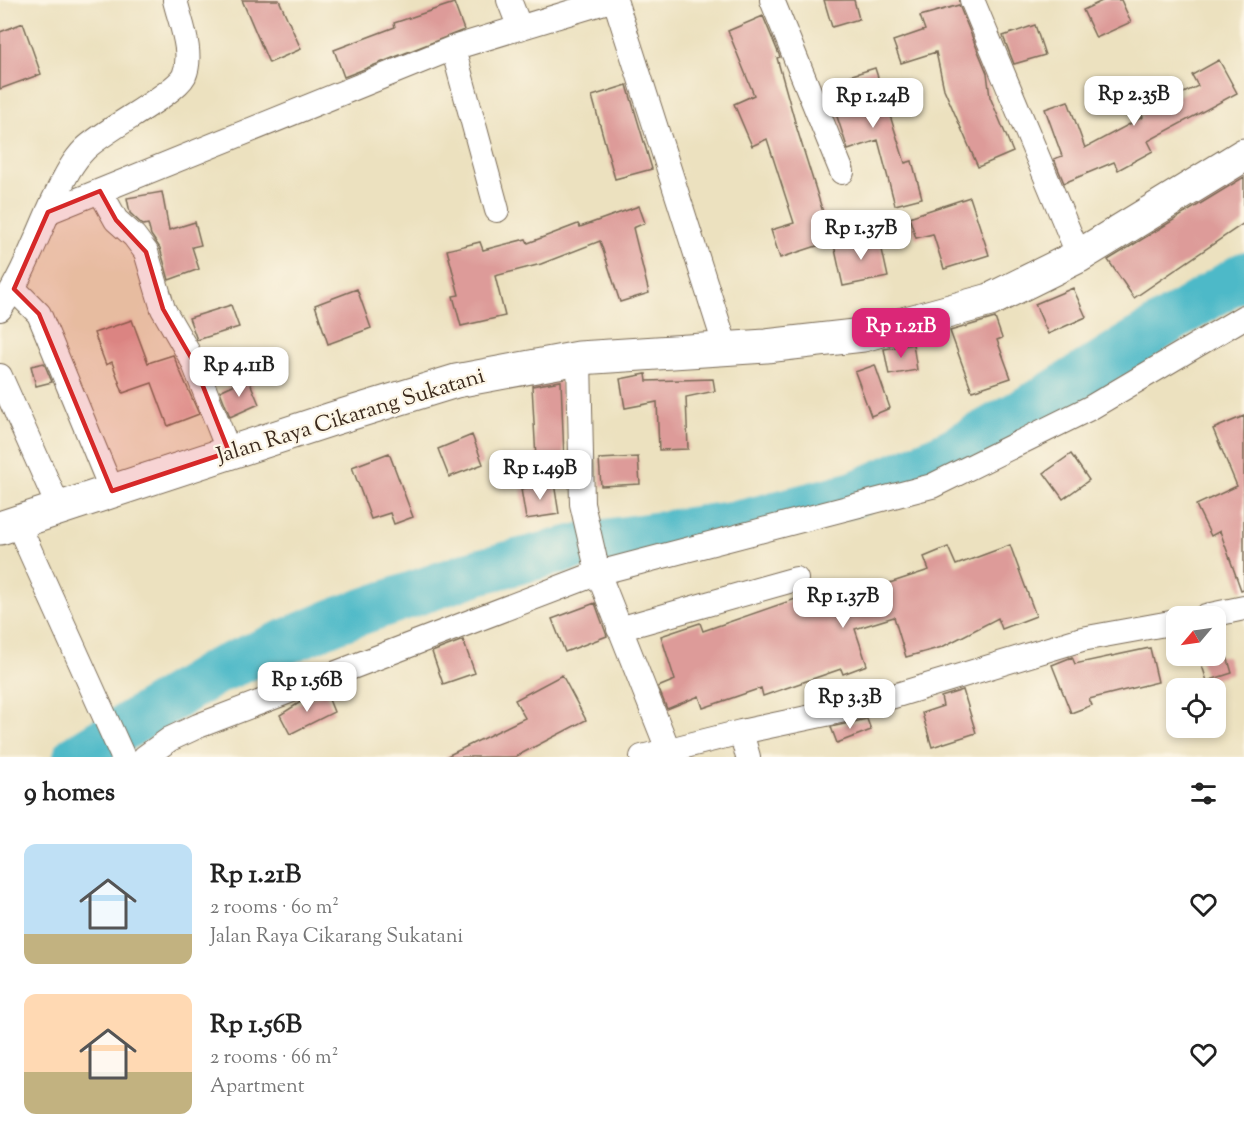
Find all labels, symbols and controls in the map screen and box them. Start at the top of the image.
pin: Rp 2.35B [1072,76,1196,127]
pin: Rp 1.24B [811,78,935,129]
text: Rp 2.35B [1098,81,1170,110]
text: Rp 1.24B [836,83,910,112]
pin: Rp 1.37B [799,210,923,261]
text: Rp 1.37B [825,215,897,244]
pin: Rp 1.21B [839,308,963,359]
text: Rp 1.21B [866,313,936,342]
pin: Rp 4.11B [177,347,301,398]
text: Rp 4.11B [204,352,274,381]
street label: Jalan Raya Cikarang Sukatani [212,361,489,473]
pin: Rp 1.49B [478,450,602,501]
text: Rp 1.49B [503,455,577,484]
pin: Rp 1.37B [781,578,905,629]
text: Rp 1.37B [807,583,879,612]
north arrow [1166,606,1226,666]
map controls [1166,606,1226,738]
pin: Rp 1.56B [245,662,369,713]
text: Rp 1.56B [272,667,342,696]
button: locate [1166,678,1226,738]
pin: Rp 3.3B [795,679,905,730]
text: Rp 3.3B [818,684,882,713]
text: 9 homes [24,775,115,812]
icon: filters [1187,777,1220,810]
text: Rp 1.21B [210,857,301,894]
icon: home [72,868,144,940]
icon: heart [1187,888,1220,921]
text: 2 rooms · 60 m² [210,894,339,923]
text: Jalan Raya Cikarang Sukatani [210,923,463,952]
text: Rp 1.56B [210,1007,302,1044]
icon: home [72,1018,144,1090]
icon: heart [1187,1038,1220,1071]
text: 2 rooms · 66 m² [210,1044,338,1073]
text: Apartment [210,1073,305,1102]

